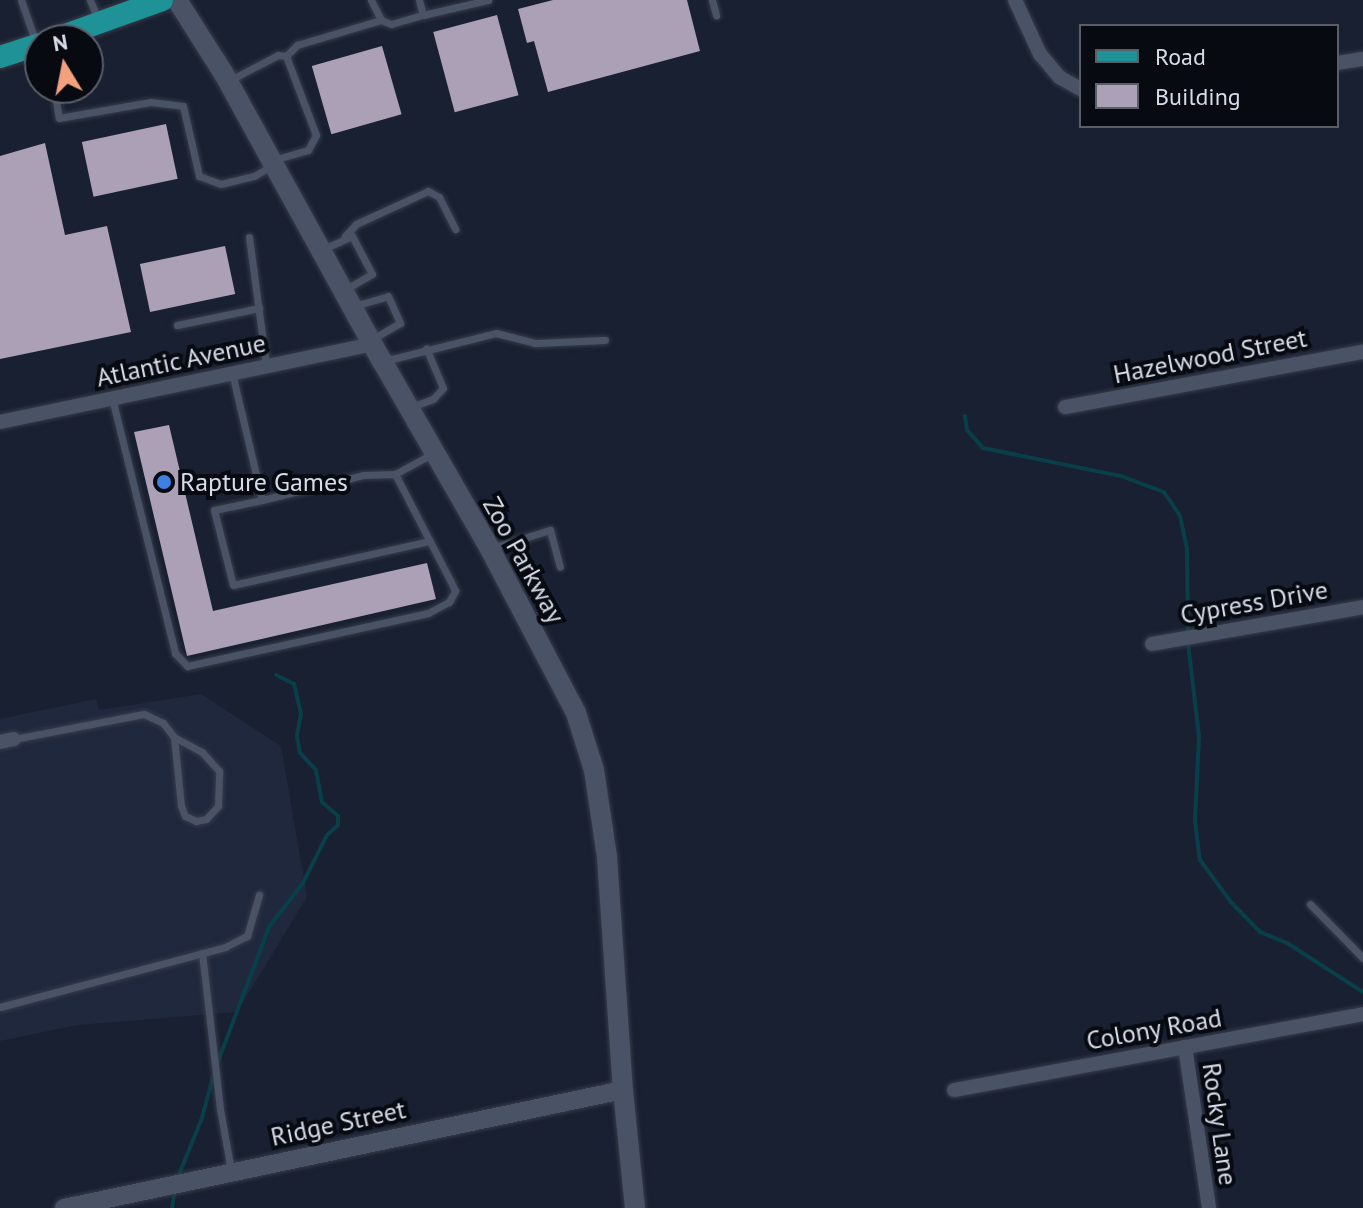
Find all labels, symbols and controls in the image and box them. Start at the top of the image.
north arrow [24,24,104,104]
legend [1079,24,1339,128]
text: N [51,27,70,57]
text: Road [1155,41,1206,72]
text: Building [1155,81,1241,112]
street label: Hazelwood Street [1111,322,1309,390]
street label: Atlantic Avenue [93,327,269,393]
place label: Rapture Games [180,466,348,498]
marker: Rapture Games [155,473,173,491]
street label: Zoo Parkway [477,491,571,629]
street label: Cypress Drive [1178,574,1330,630]
street label: Colony Road [1083,1002,1225,1056]
street label: Rocky Lane [1196,1060,1244,1188]
street label: Ridge Street [268,1094,408,1152]

